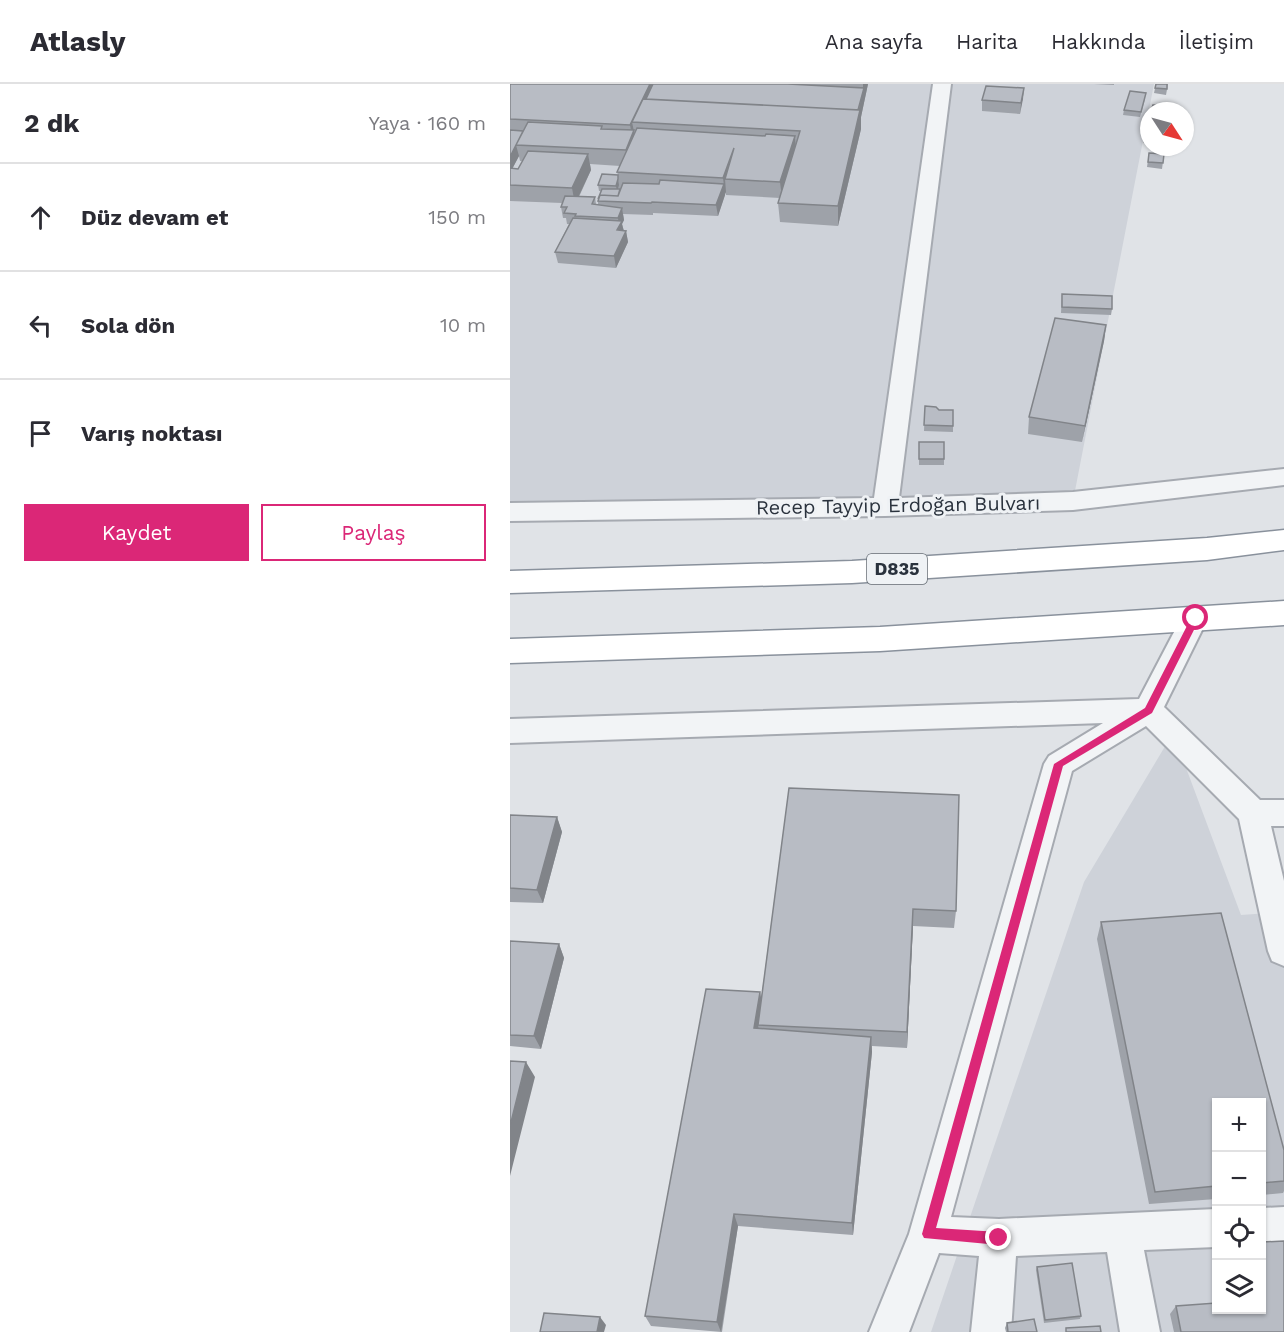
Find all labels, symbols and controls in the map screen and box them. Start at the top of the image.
text: Atlasly [30,25,125,58]
text: Ana sayfa [825,29,923,54]
text: Harita [956,29,1018,54]
text: Hakkında [1051,29,1146,54]
text: İletişim [1179,29,1254,54]
north arrow [1140,102,1194,156]
text: 2 dk [24,108,79,138]
text: Yaya · 160 m [369,111,486,135]
icon: ahead [24,201,57,234]
text: Düz devam et [81,205,228,230]
text: 150 m [428,205,486,229]
icon: left [24,309,57,342]
text: Sola dön [81,313,175,338]
text: 10 m [440,313,486,337]
icon: arrive [24,417,57,450]
text: Varış noktası [81,421,223,446]
street label: Recep Tayyip Erdoğan Bulvarı [756,491,1040,519]
button: Kaydet [24,504,249,561]
button: Paylaş [261,504,486,561]
road number: D835 [867,554,927,584]
route start [1182,604,1208,630]
map controls [1212,1098,1266,1314]
button: + [1212,1098,1266,1152]
button: − [1212,1152,1266,1206]
button: locate [1212,1206,1266,1260]
route end [985,1224,1011,1250]
button: layers [1212,1260,1266,1314]

